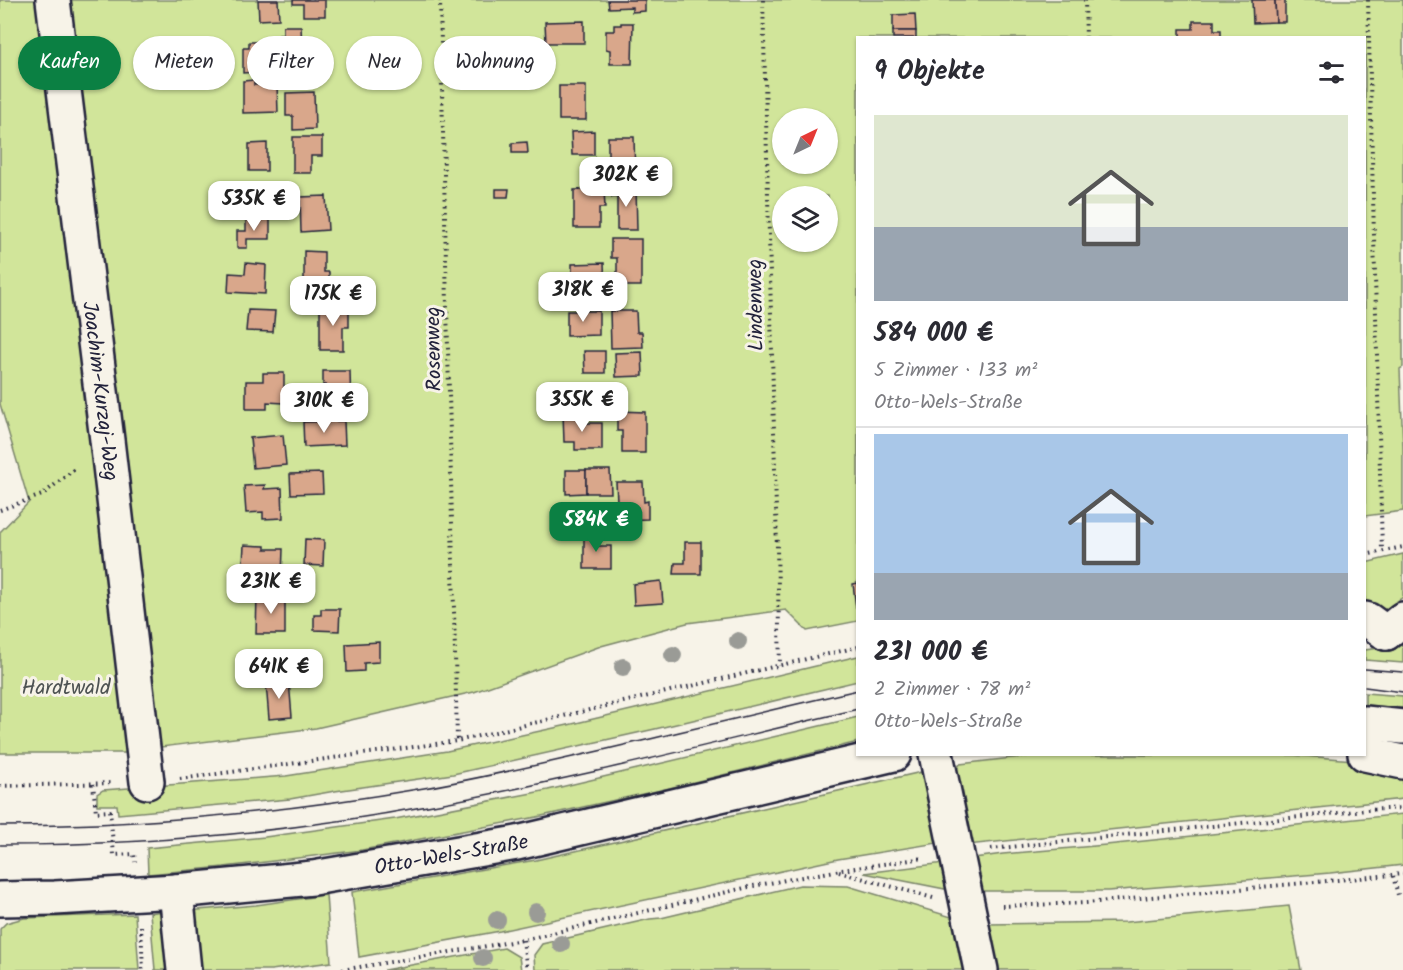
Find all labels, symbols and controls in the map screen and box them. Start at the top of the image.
chip: Kaufen [18,36,121,90]
chip: Mieten [133,36,235,90]
chip: Filter [247,36,334,90]
chip: Neu [346,36,422,90]
chip: Wohnung [434,36,556,90]
text: 9 Objekte [874,51,985,93]
icon: filters [1315,56,1348,89]
north arrow [772,108,838,174]
map controls [772,108,838,252]
icon: home [1057,154,1165,262]
pin: 302K € [577,157,675,208]
text: 302K € [593,160,659,192]
pin: 535K € [205,181,303,232]
text: 535K € [222,184,286,216]
button: layers [772,186,838,252]
street label: Lindenweg [739,259,774,351]
pin: 318K € [534,272,632,323]
text: 318K € [552,275,614,307]
pin: 175K € [284,276,382,327]
text: 175K € [304,279,362,311]
street label: Joachim-Kurzaj-Weg [72,300,127,483]
street label: Rosenweg [417,306,452,392]
text: 584 000 € [874,313,993,355]
text: 5 Zimmer · 133 m² [874,355,1037,387]
pin: 355K € [533,382,631,433]
pin: 310K € [275,383,373,434]
text: 355K € [550,385,614,417]
text: 310K € [294,386,354,418]
text: Otto-Wels-Straße [874,387,1022,419]
icon: home [1057,473,1165,581]
pin: 584K € [547,502,645,553]
text: 584K € [563,505,629,537]
pin: 231K € [222,564,320,615]
text: 231K € [240,567,302,599]
text: 231 000 € [874,632,988,674]
pin: 641K € [230,649,328,700]
text: 641K € [249,652,309,684]
park label: Hardtwald [21,672,111,705]
text: 2 Zimmer · 78 m² [874,674,1030,706]
text: Otto-Wels-Straße [874,706,1022,738]
street label: Otto-Wels-Straße [372,826,532,885]

